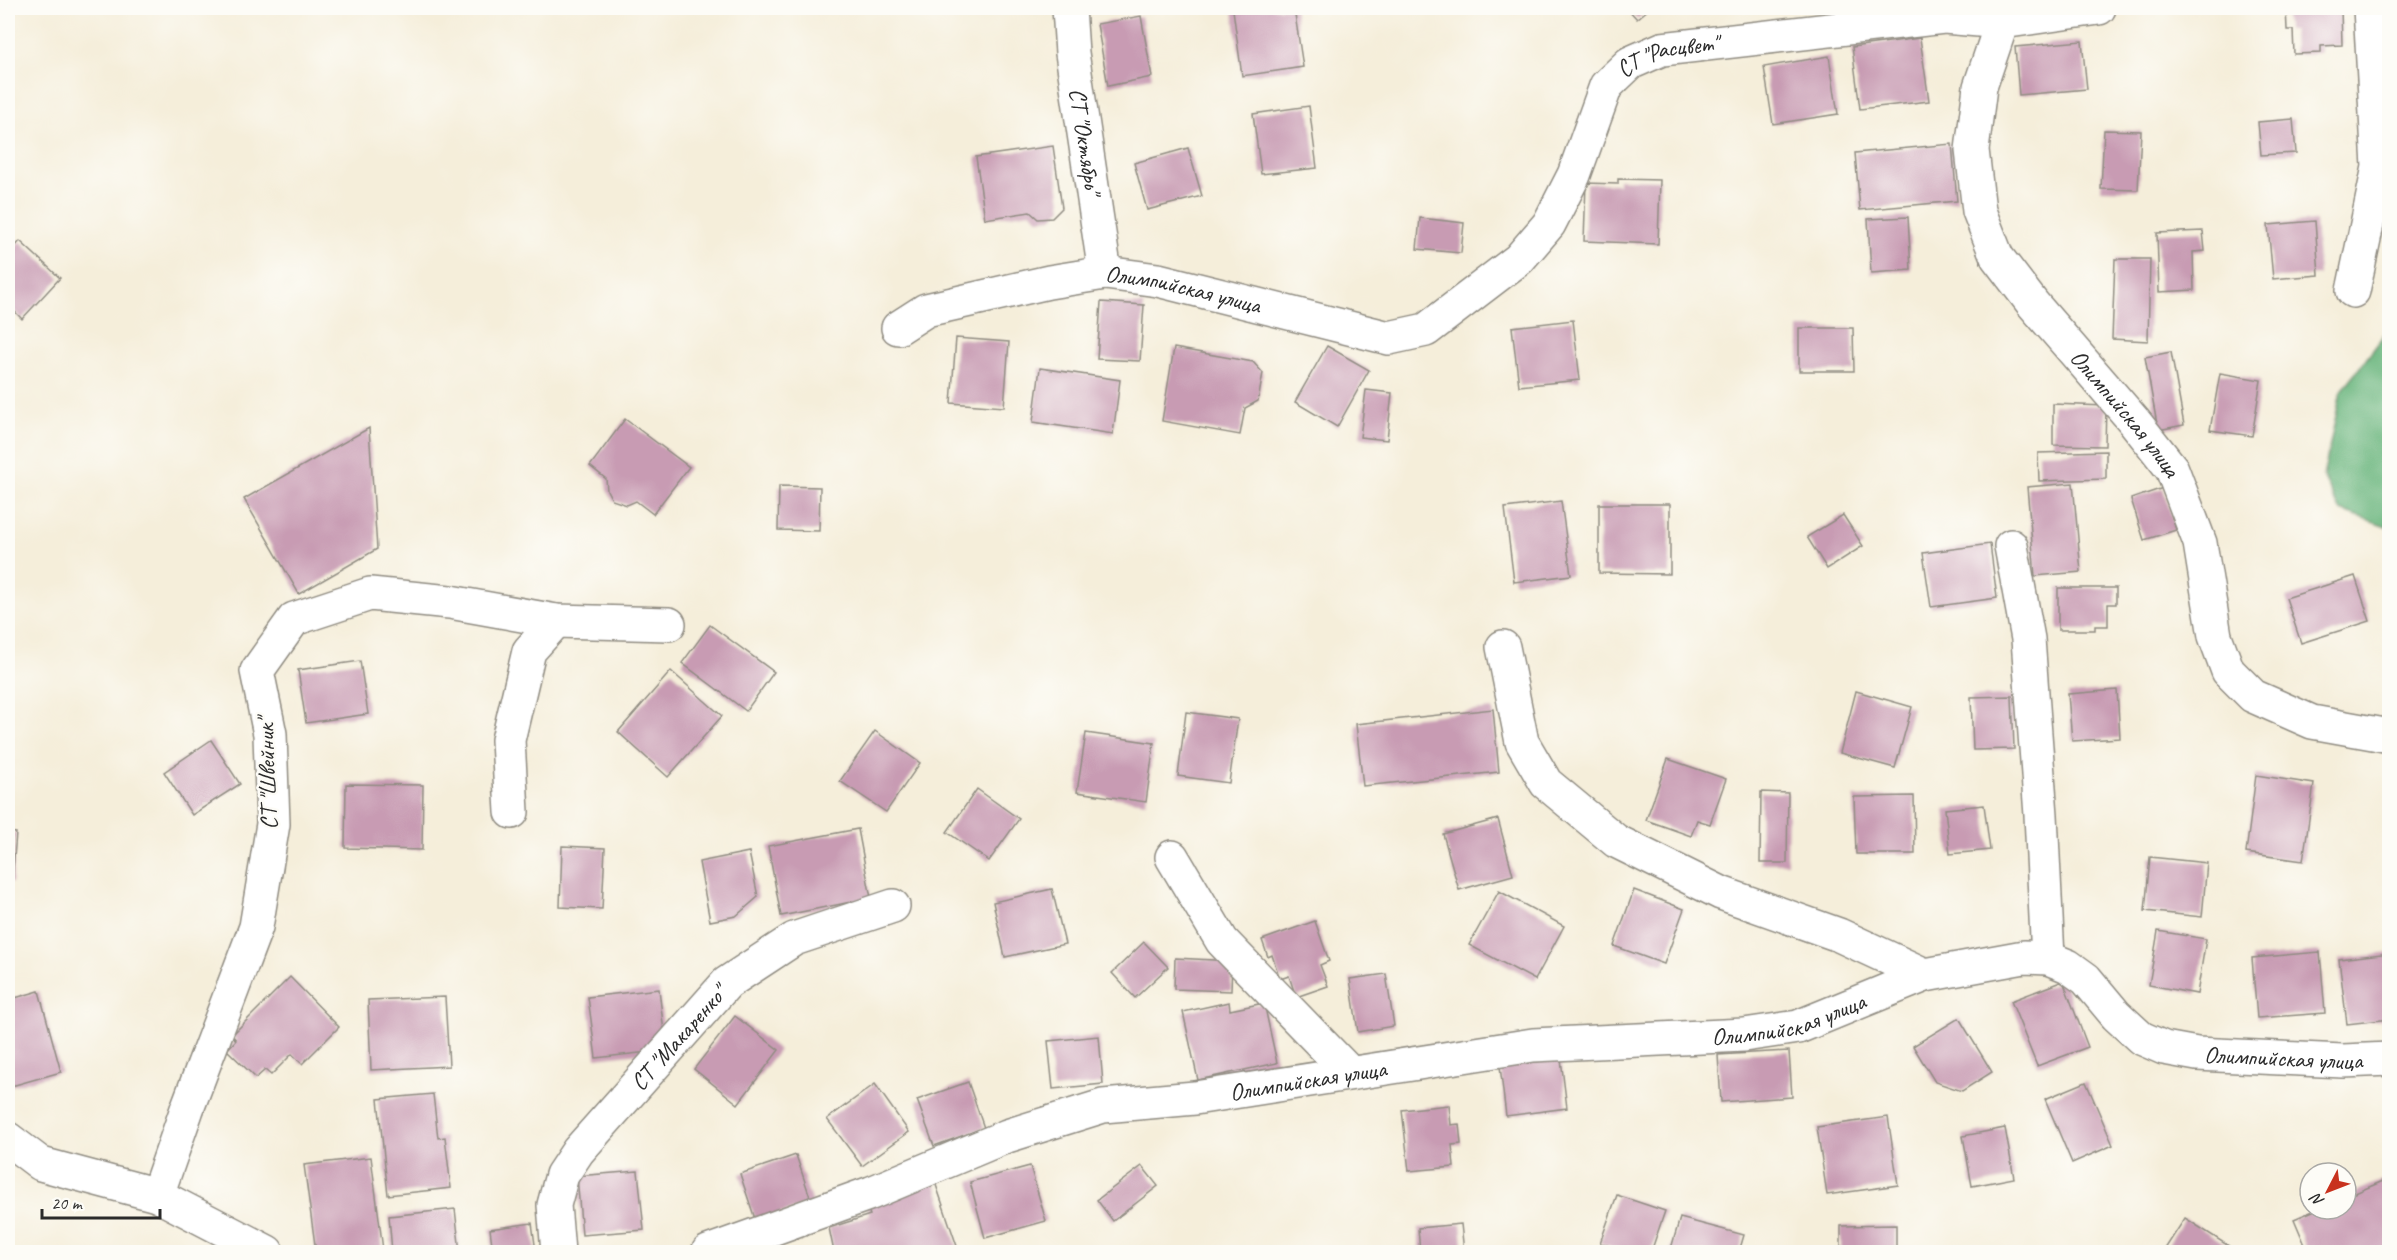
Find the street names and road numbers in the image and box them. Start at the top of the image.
street label: СТ "Расцвет" [1609,27,1725,84]
street label: СТ "Октябрь" [1062,86,1109,201]
street label: Олимпийская улица [1104,258,1265,321]
street label: Олимпийская улица [2064,343,2189,482]
street label: СТ "Швейник" [250,712,284,830]
street label: СТ "Макаренко" [624,975,736,1097]
street label: Олимпийская улица [1711,986,1871,1052]
street label: Олимпийская улица [2203,1039,2364,1076]
street label: Олимпийская улица [1227,1053,1390,1107]

